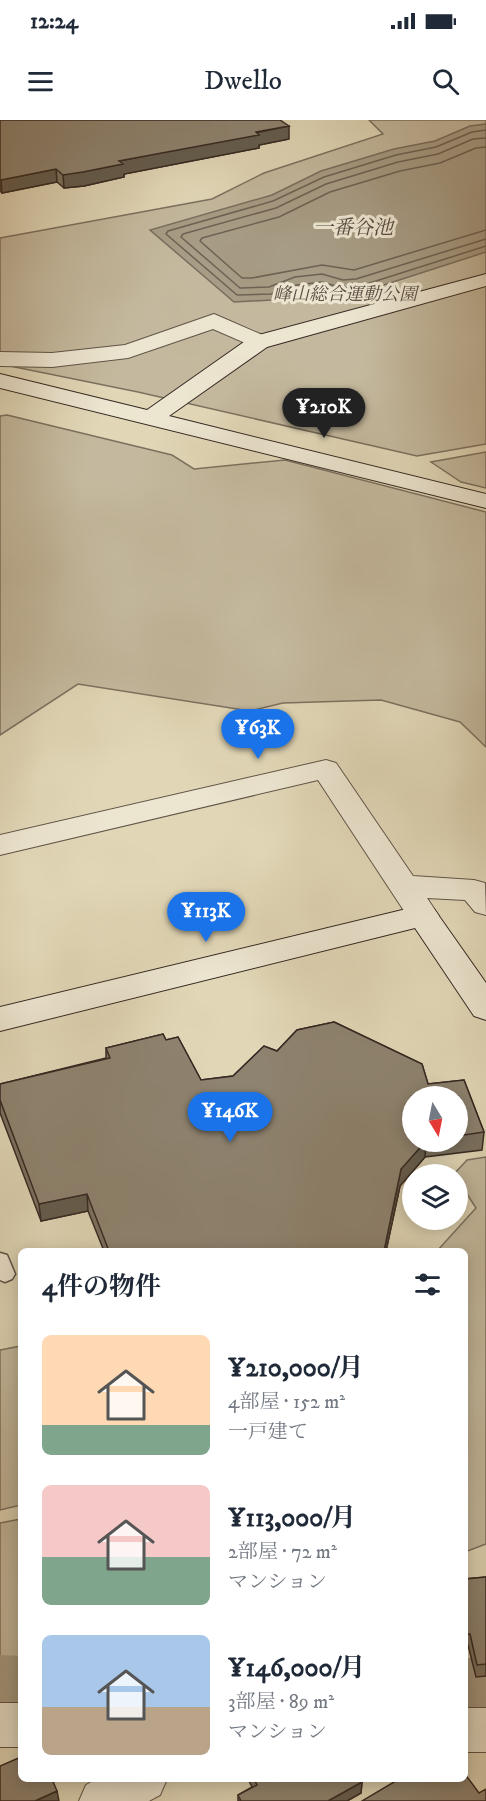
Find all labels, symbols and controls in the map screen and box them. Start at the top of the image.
text: 12:24 [30,8,78,35]
text: Dwello [204,64,282,98]
icon: menu [24,65,57,98]
icon: search [429,65,462,98]
water label: 一番谷池 [313,216,395,241]
park label: 峰山総合運動公園 [273,284,420,306]
pin: ¥210K [282,388,366,439]
text: ¥210K [296,395,352,420]
pin: ¥63K [222,709,294,760]
text: ¥63K [235,716,281,741]
pin: ¥113K [164,892,248,943]
text: ¥113K [181,899,231,924]
north arrow [402,1086,468,1152]
map controls [402,1086,468,1230]
pin: ¥146K [188,1092,272,1143]
text: ¥146K [202,1099,258,1124]
button: layers [402,1164,468,1230]
icon: filters [411,1268,444,1301]
text: 4件の物件 [42,1271,161,1304]
text: ¥210,000/月 [228,1352,364,1385]
icon: home [90,1359,162,1431]
text: 4部屋 · 152 m² [228,1390,345,1415]
text: 一戸建て [228,1420,308,1445]
text: ¥113,000/月 [228,1502,356,1535]
icon: home [90,1509,162,1581]
text: 2部屋 · 72 m² [228,1540,337,1565]
text: マンション [228,1570,327,1595]
text: ¥146,000/月 [228,1652,366,1685]
icon: home [90,1659,162,1731]
text: 3部屋 · 89 m² [228,1690,334,1715]
text: マンション [228,1720,327,1745]

